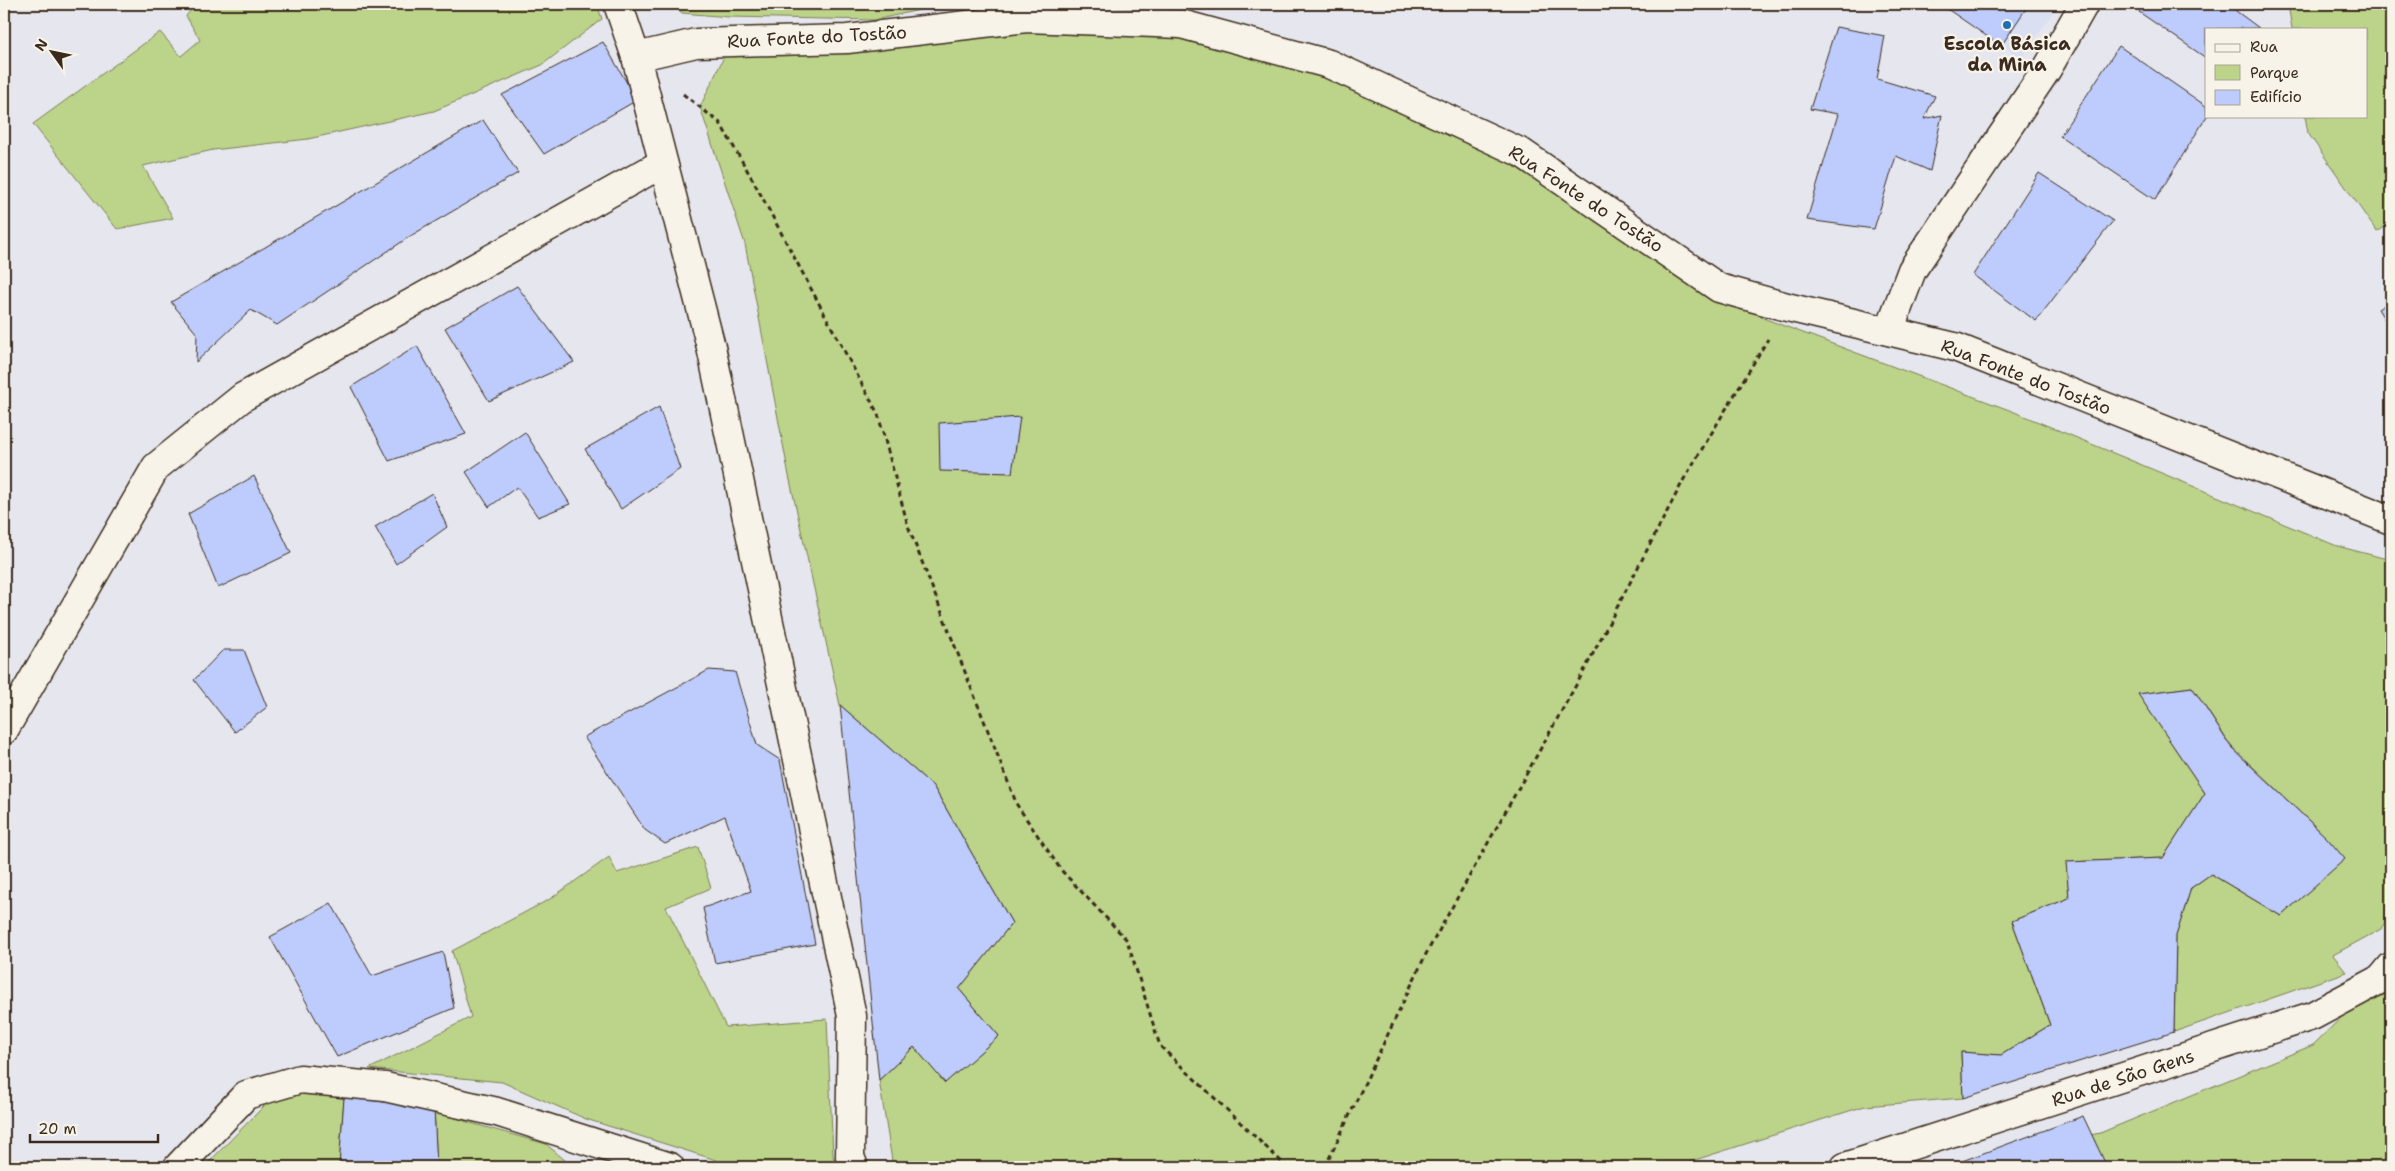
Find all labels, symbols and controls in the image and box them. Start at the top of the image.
marker: Escola Básica da Mina [2001,19,2013,31]
street label: Rua Fonte do Tostão [726,20,908,54]
north arrow [28,28,78,78]
legend [2205,28,2368,118]
place label: Escola Básica da Mina [1943,32,2071,77]
text: N [31,35,52,54]
text: Rua [2250,37,2279,57]
text: Parque [2250,63,2299,83]
text: Edifício [2250,87,2302,107]
street label: Rua Fonte do Tostão [1504,140,1668,258]
street label: Rua Fonte do Tostão [1938,334,2114,420]
street label: Rua de São Gens [2049,1044,2197,1112]
scale bar [30,1111,158,1143]
text: 20 m [38,1119,77,1139]

